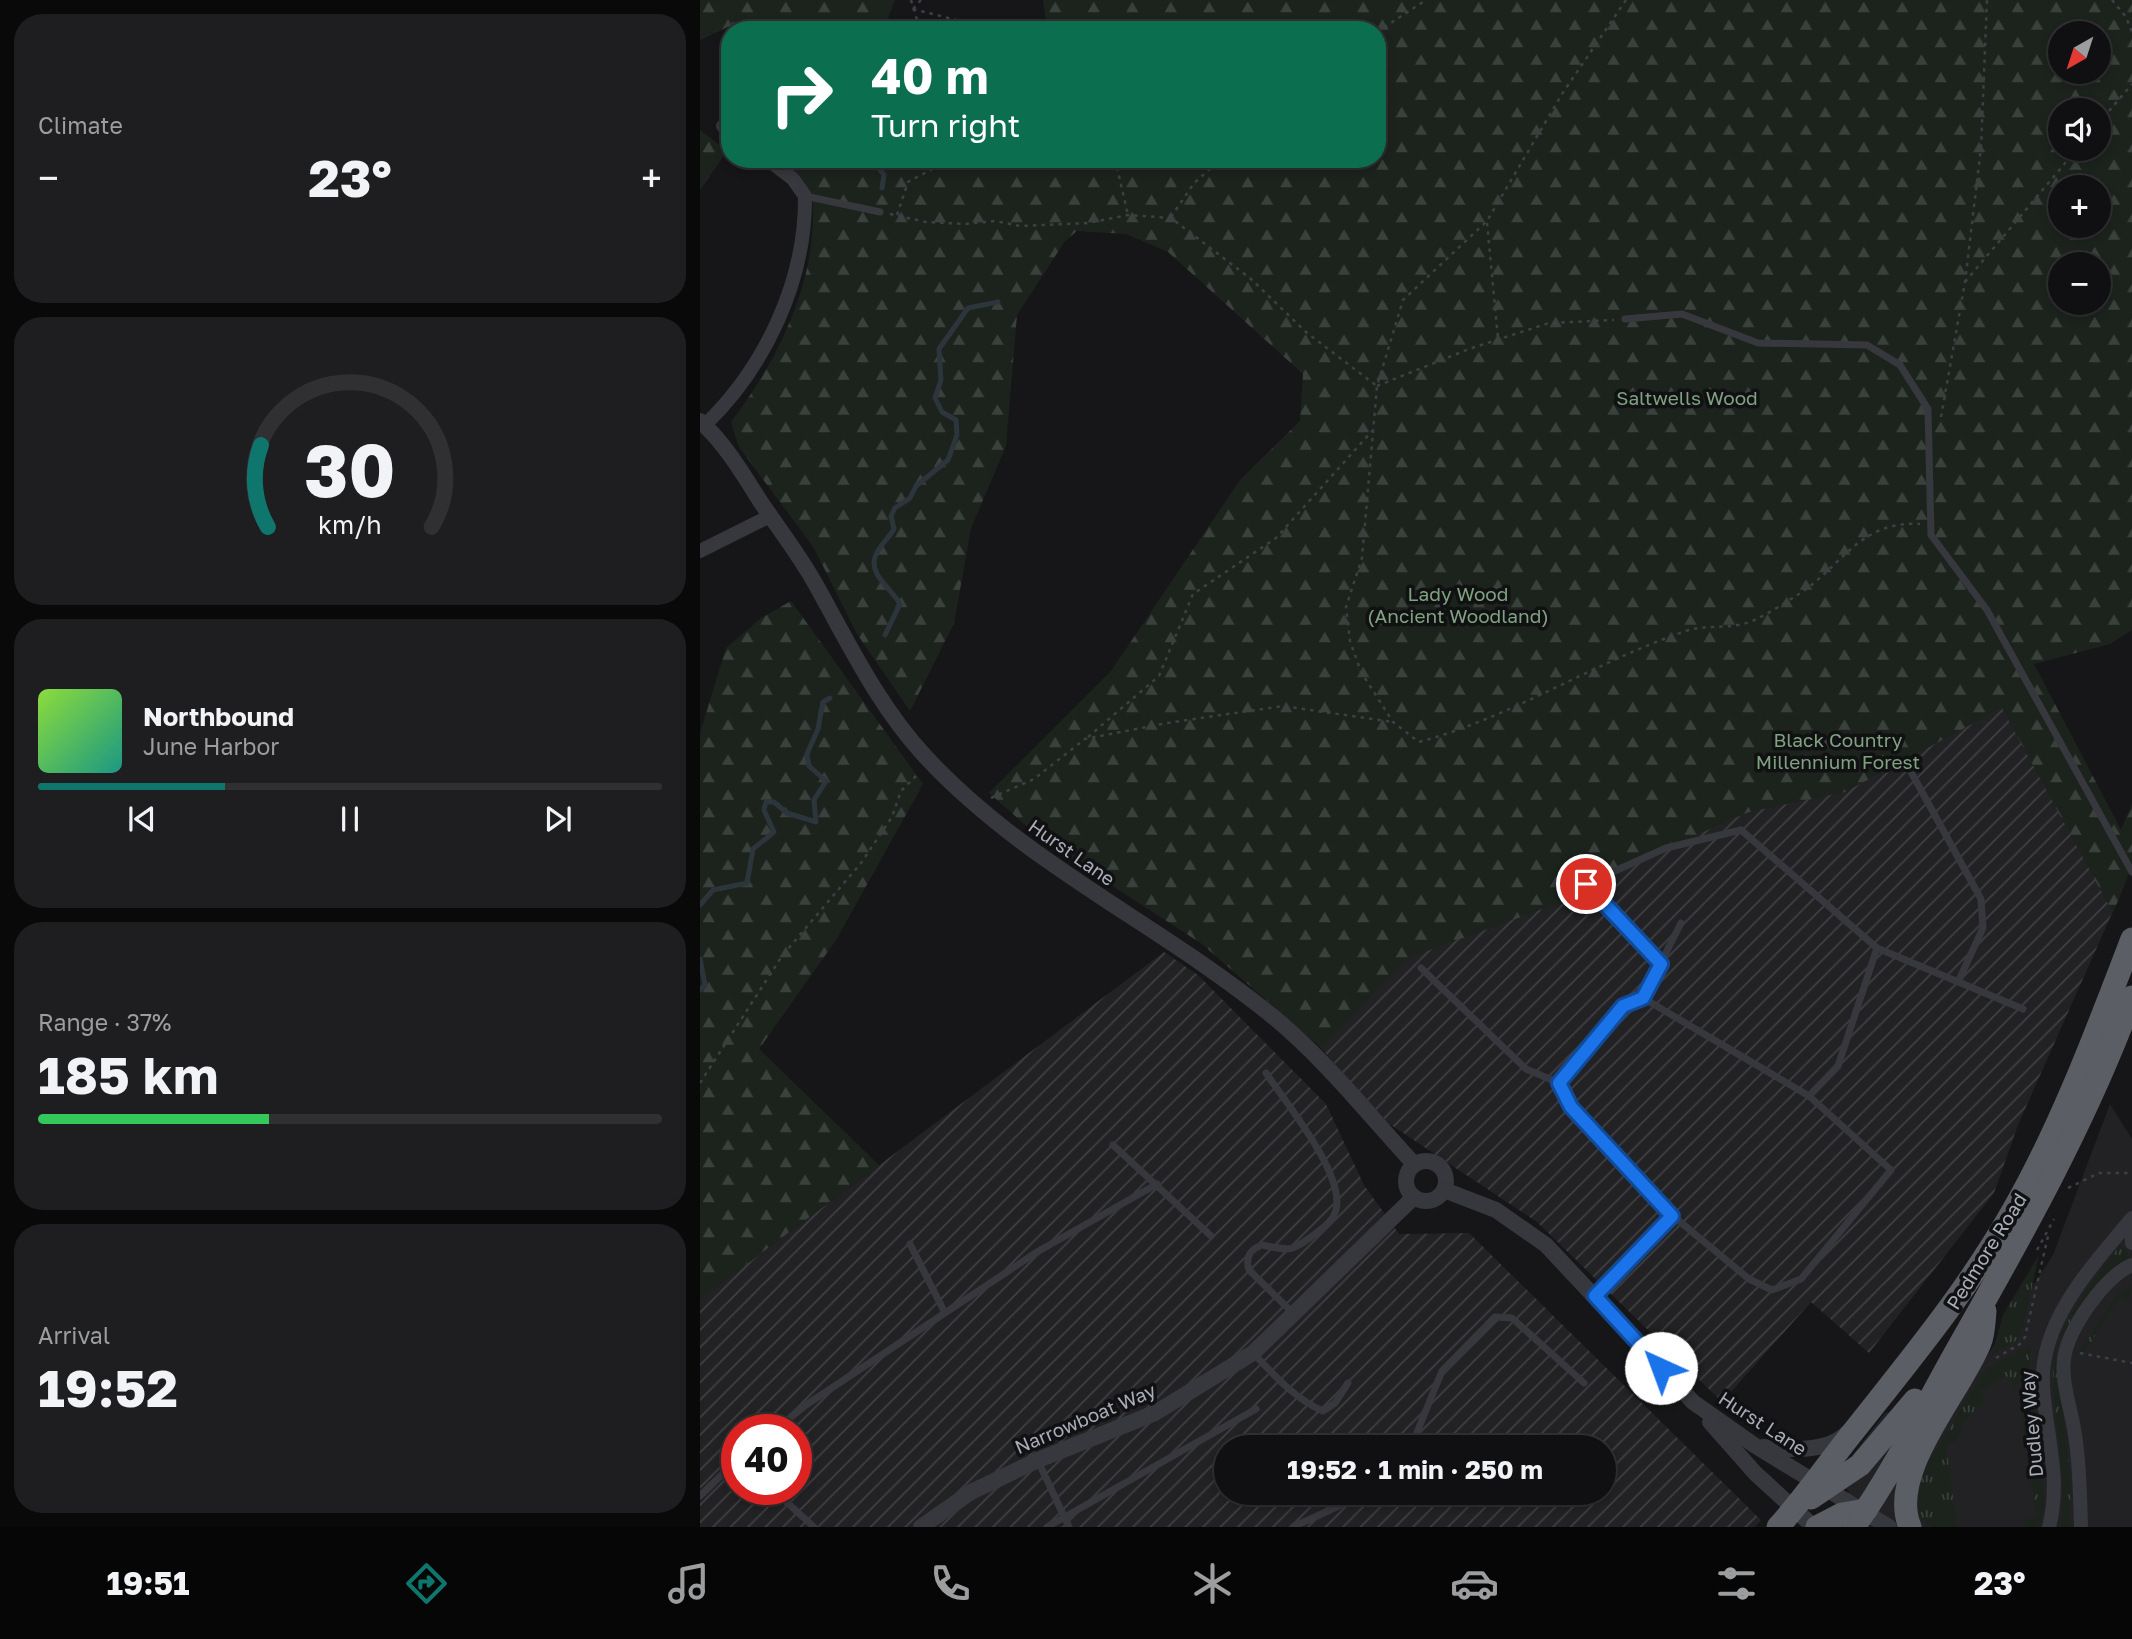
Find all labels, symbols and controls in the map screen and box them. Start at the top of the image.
north arrow [2048,21,2110,84]
map controls [2048,21,2111,315]
text: 40 m [871,46,989,105]
icon: right [756,49,847,140]
button: sound [2048,98,2111,161]
text: Turn right [871,106,1020,144]
text: Climate [38,111,123,139]
text: 23° [308,146,392,208]
text: − [38,155,59,200]
text: + [641,155,662,200]
button: + [2048,175,2111,238]
button: − [2048,252,2111,315]
park label: Saltwells Wood [1616,386,1758,409]
text: 30 [304,426,396,513]
text: km/h [318,509,382,540]
park label: Lady Wood (Ancient Woodland) [1367,582,1549,627]
text: Northbound [143,701,294,732]
park label: Black Country Millennium Forest [1756,728,1920,773]
text: June Harbor [143,732,279,760]
icon: previous [123,800,161,838]
icon: pause [331,800,369,838]
icon: next [539,800,577,838]
street label: Hurst Lane [1024,814,1120,890]
pin [1556,854,1616,914]
icon: arrive [1567,865,1605,903]
text: Range · 37% [38,1008,171,1036]
text: 185 km [38,1043,218,1105]
street label: Pedmore Road [1941,1189,2031,1313]
text: Arrival [38,1321,110,1349]
position arrow [1624,1331,1698,1405]
text: 19:52 [38,1356,178,1418]
street label: Dudley Way [2015,1369,2047,1478]
street label: Narrowboat Way [1011,1378,1159,1458]
street label: Hurst Lane [1715,1386,1811,1460]
speed limit sign: 40 [721,1414,812,1505]
text: 19:52 · 1 min · 250 m [1287,1454,1543,1485]
icon: directions [402,1559,451,1608]
icon: music [664,1559,713,1608]
icon: phone [926,1559,975,1608]
icon: climate [1188,1559,1237,1608]
icon: car [1450,1559,1499,1608]
icon: filters [1712,1559,1761,1608]
text: 19:51 [106,1564,190,1602]
text: 23° [1974,1564,2025,1602]

